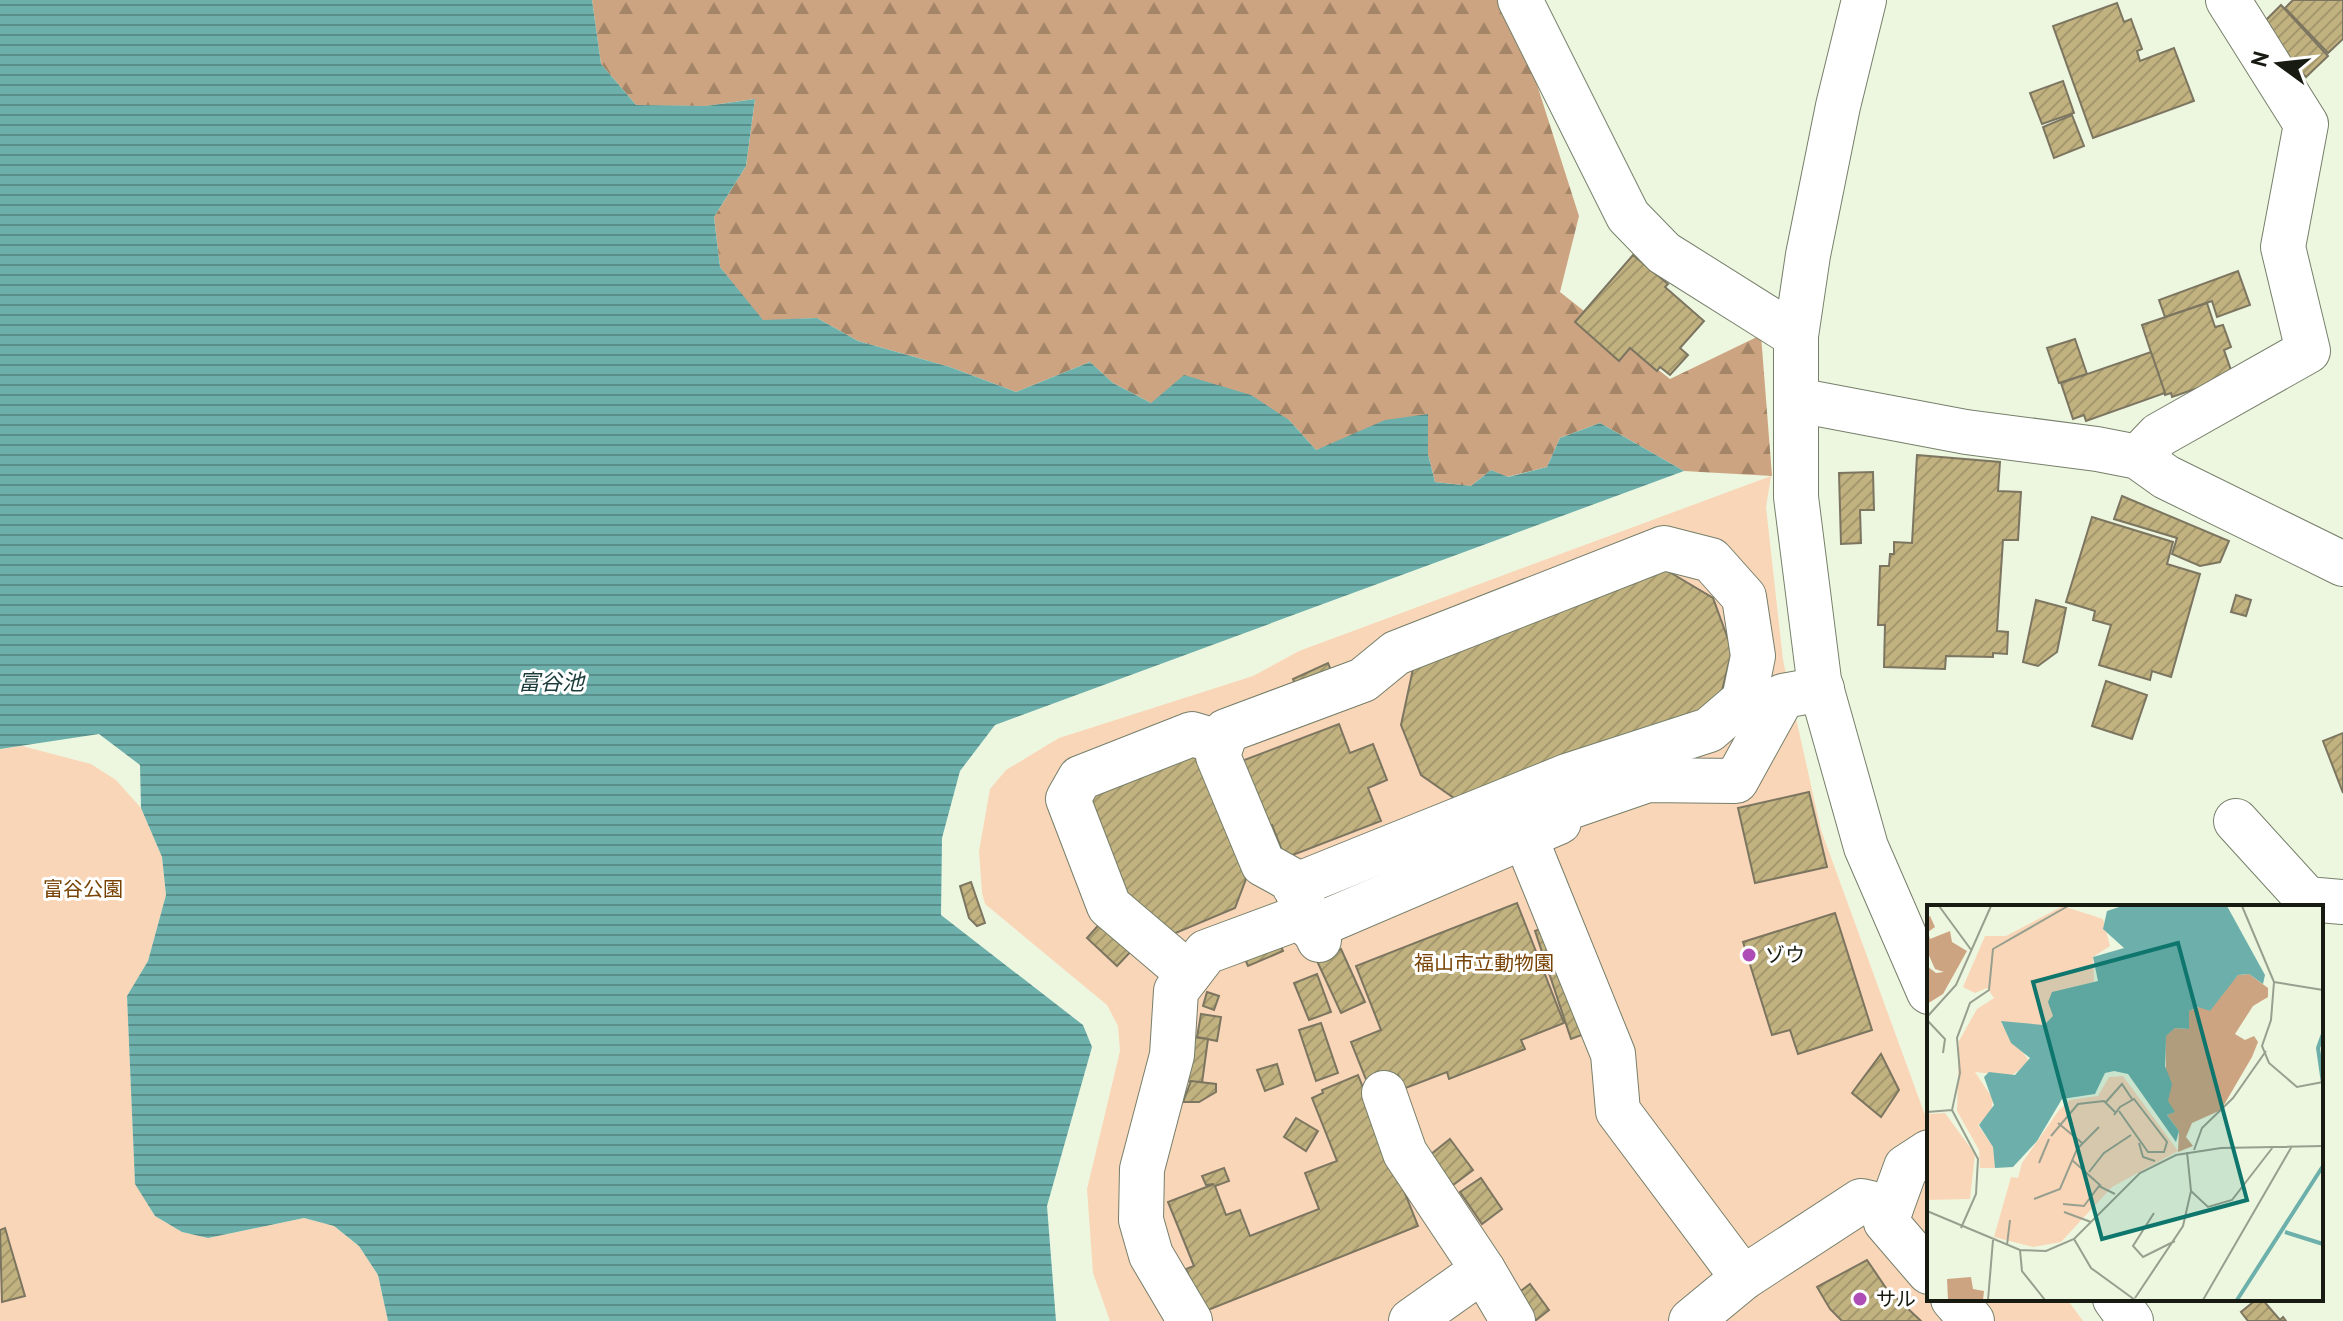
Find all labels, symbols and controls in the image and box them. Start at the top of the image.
north arrow [2239,24,2319,104]
text: N [2244,48,2275,69]
water label: 富谷池 [518,668,586,696]
park label: 富谷公園 [43,876,123,902]
inset map [1927,905,2323,1301]
place label: ゾウ [1765,942,1805,968]
marker: ゾウ [1740,946,1758,964]
park label: 福山市立動物園 [1414,950,1554,976]
place label: サル [1876,1286,1916,1312]
marker: サル [1851,1290,1869,1308]

